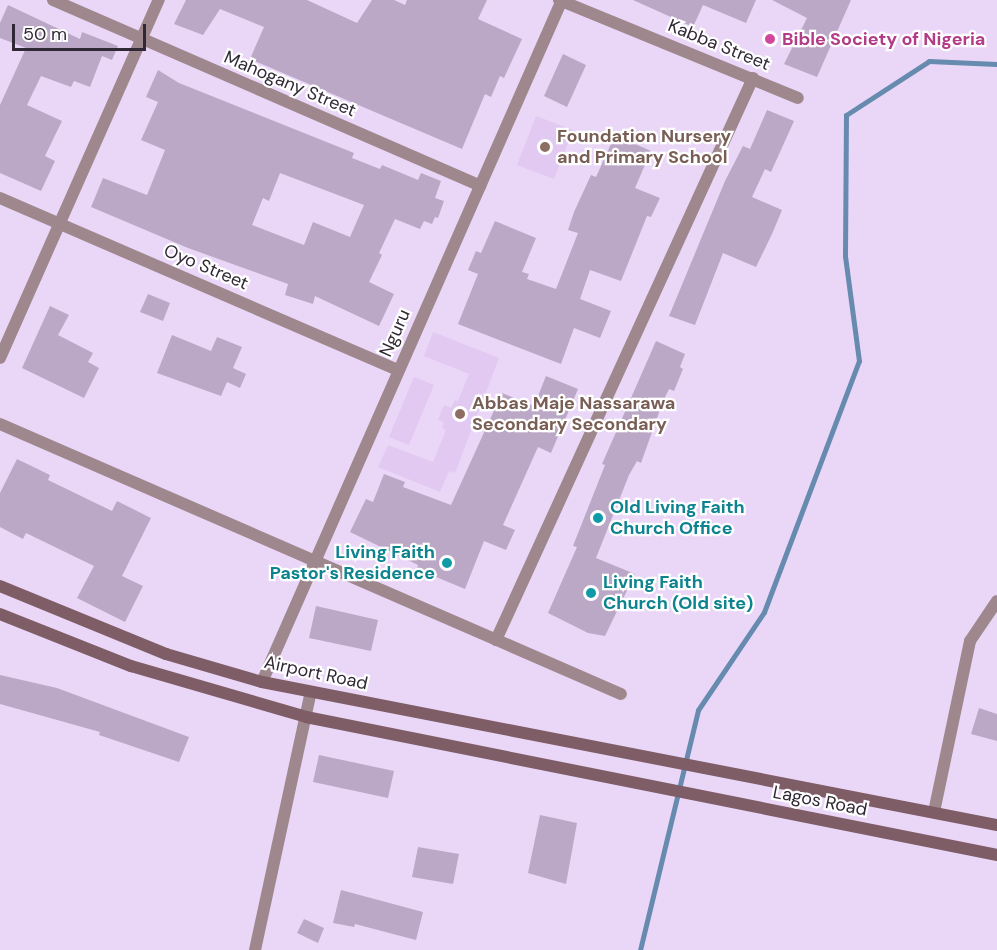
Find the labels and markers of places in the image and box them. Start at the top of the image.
place label: Bible Society of Nigeria [782,28,985,50]
marker: Bible Society of Nigeria [763,32,777,46]
place label: Foundation Nursery and Primary School [557,126,731,168]
marker: Foundation Nursery and Primary School [538,140,552,154]
place label: Abbas Maje Nassarawa Secondary Secondary [472,393,675,436]
marker: Abbas Maje Nassarawa Secondary Secondary [453,407,467,421]
place label: Old Living Faith Church Office [610,497,745,540]
marker: Old Living Faith Church Office [591,511,605,525]
place label: Living Faith Pastor's Residence [270,542,435,584]
marker: Living Faith Pastor's Residence [440,556,454,570]
place label: Living Faith Church (Old site) [603,572,753,614]
marker: Living Faith Church (Old site) [584,586,598,600]

